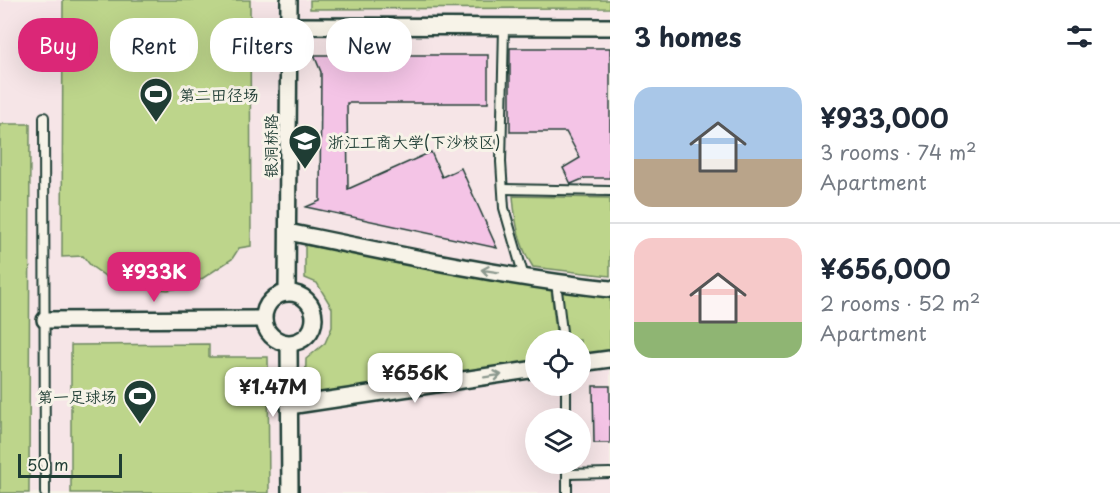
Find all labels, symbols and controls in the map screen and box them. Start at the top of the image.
text: 3 homes [634,17,741,56]
chip: Buy [18,18,98,72]
chip: Rent [110,18,198,72]
chip: Filters [210,18,314,72]
chip: New [326,18,412,72]
icon: filters [1063,20,1096,53]
sports icon: 第二田径场 [138,76,174,123]
place label: 第二田径场 [179,82,259,106]
text: ¥933,000 [820,98,949,137]
icon: home [682,111,754,183]
street label: 银洞桥路 [258,114,282,178]
school or university icon: 浙江工商大学(下沙校区) [287,123,323,170]
place label: 浙江工商大学(下沙校区) [328,129,501,153]
text: 3 rooms · 74 m² [820,137,977,167]
text: Apartment [820,167,927,197]
text: ¥656,000 [820,249,951,288]
pin: ¥933K [112,252,196,303]
text: ¥933K [121,256,187,286]
icon: home [682,262,754,334]
one-way arrow [480,265,500,276]
text: 2 rooms · 52 m² [820,288,980,318]
text: Apartment [820,318,927,348]
map controls [525,330,591,474]
button: locate [525,330,591,396]
pin: ¥656K [373,353,457,404]
text: ¥656K [382,357,448,387]
pin: ¥1.47M [224,367,322,418]
one-way arrow [482,370,502,381]
text: ¥1.47M [239,371,307,401]
sports icon: 第一足球场 [122,378,158,425]
place label: 第一足球场 [37,384,117,408]
button: layers [525,408,591,474]
scale bar [18,451,122,478]
text: 50 m [27,452,68,476]

